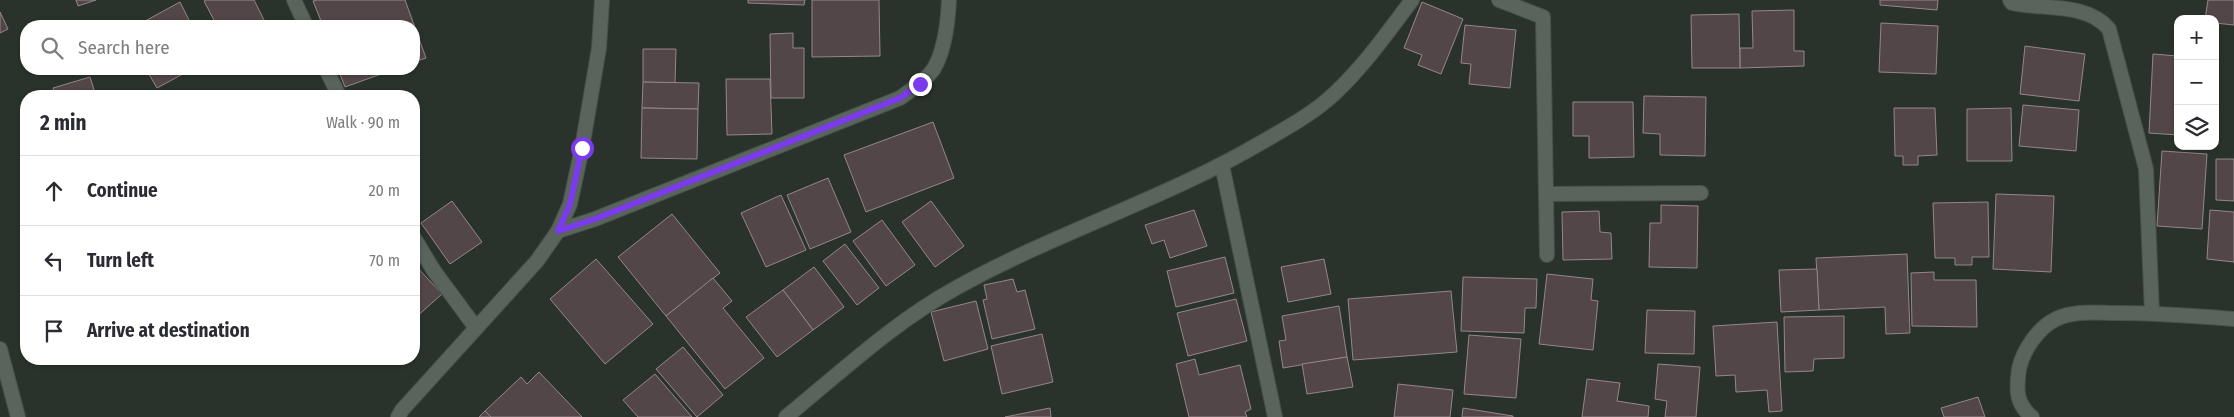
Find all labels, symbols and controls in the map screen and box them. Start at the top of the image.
map controls [2174,15,2219,150]
button: + [2174,15,2219,60]
search box [20,20,420,75]
icon: search [38,34,66,62]
text: Search here [78,36,170,59]
button: − [2174,60,2219,105]
route end [909,73,932,96]
button: layers [2174,105,2219,150]
text: 2 min [40,110,87,136]
text: Walk · 90 m [326,113,400,132]
route start [571,137,594,160]
icon: ahead [40,177,68,205]
text: Continue [87,179,158,202]
text: 20 m [369,181,400,200]
icon: left [40,247,68,275]
text: Turn left [87,249,154,272]
text: 70 m [369,251,400,270]
icon: arrive [40,317,68,345]
text: Arrive at destination [87,319,250,342]

